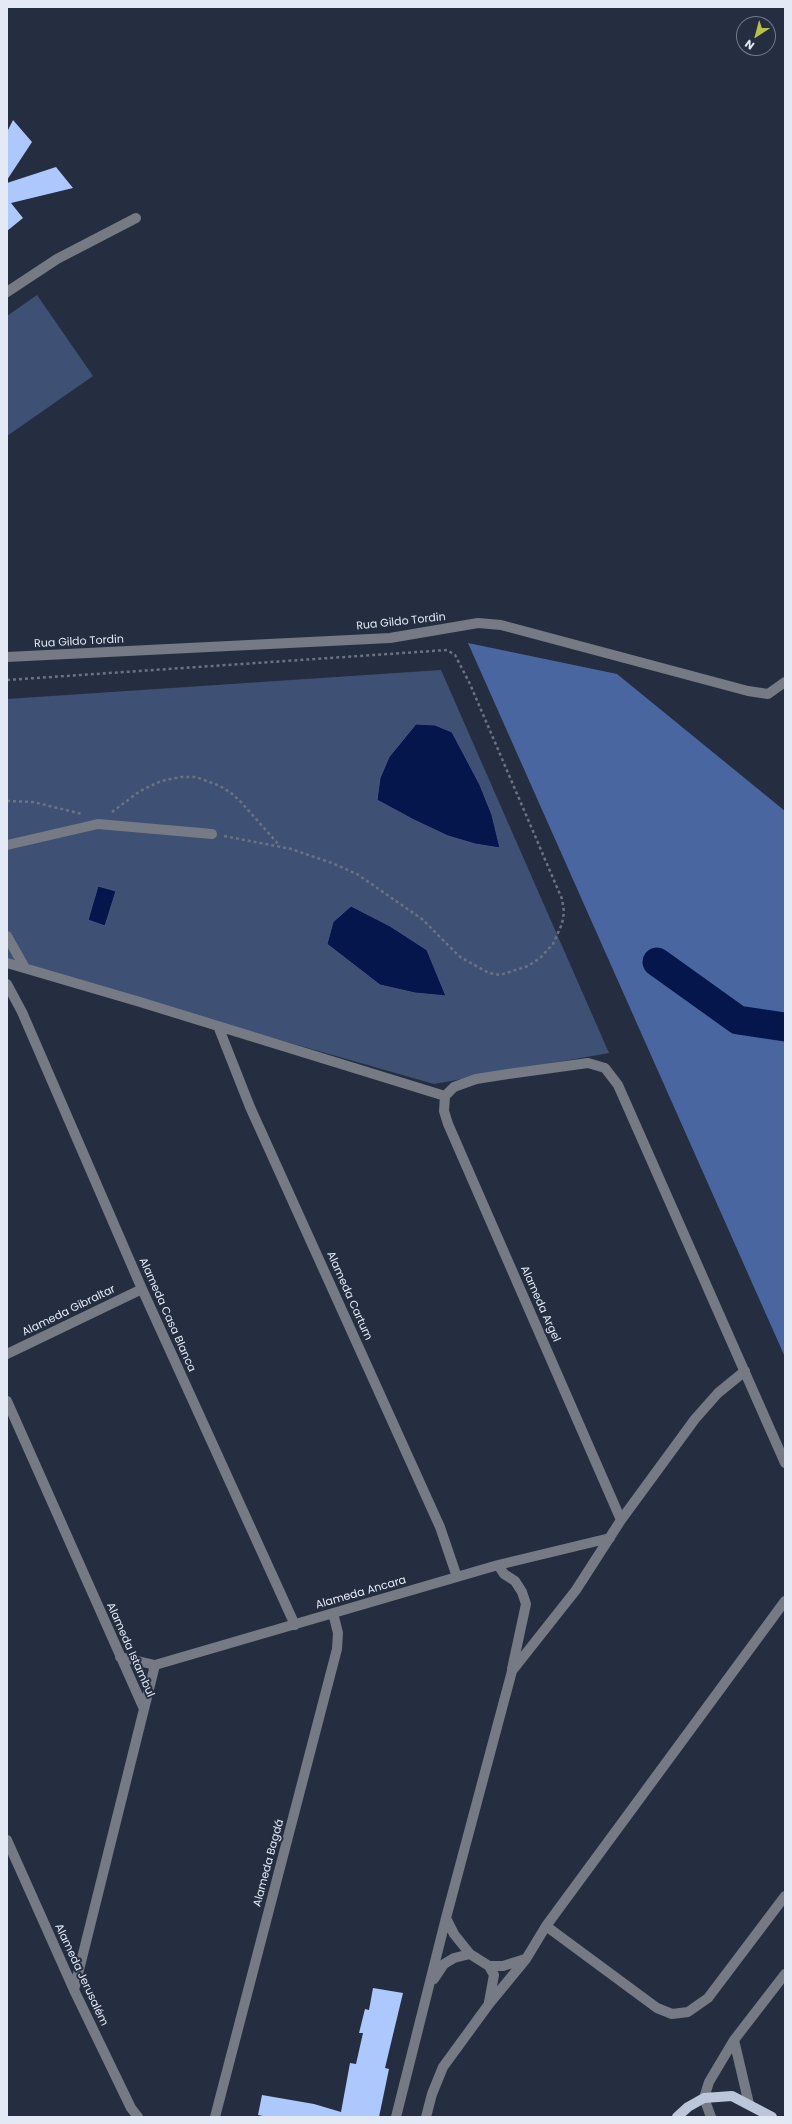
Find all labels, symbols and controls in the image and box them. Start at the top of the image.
north arrow [736,16,776,56]
text: N [741,36,758,54]
street label: Rua Gildo Tordin [356,611,446,633]
street label: Rua Gildo Tordin [34,633,124,651]
street label: Alameda Cartum [323,1250,375,1342]
street label: Alameda Casa Blanca [136,1256,198,1374]
street label: Alameda Argel [517,1264,563,1344]
street label: Alameda Gibraltar [20,1283,118,1339]
street label: Alameda Ancara [314,1574,408,1612]
street label: Alameda Istambul [103,1601,157,1699]
street label: Alameda Bagdá [251,1818,287,1908]
street label: Alameda Jerusalém [51,1922,111,2028]

